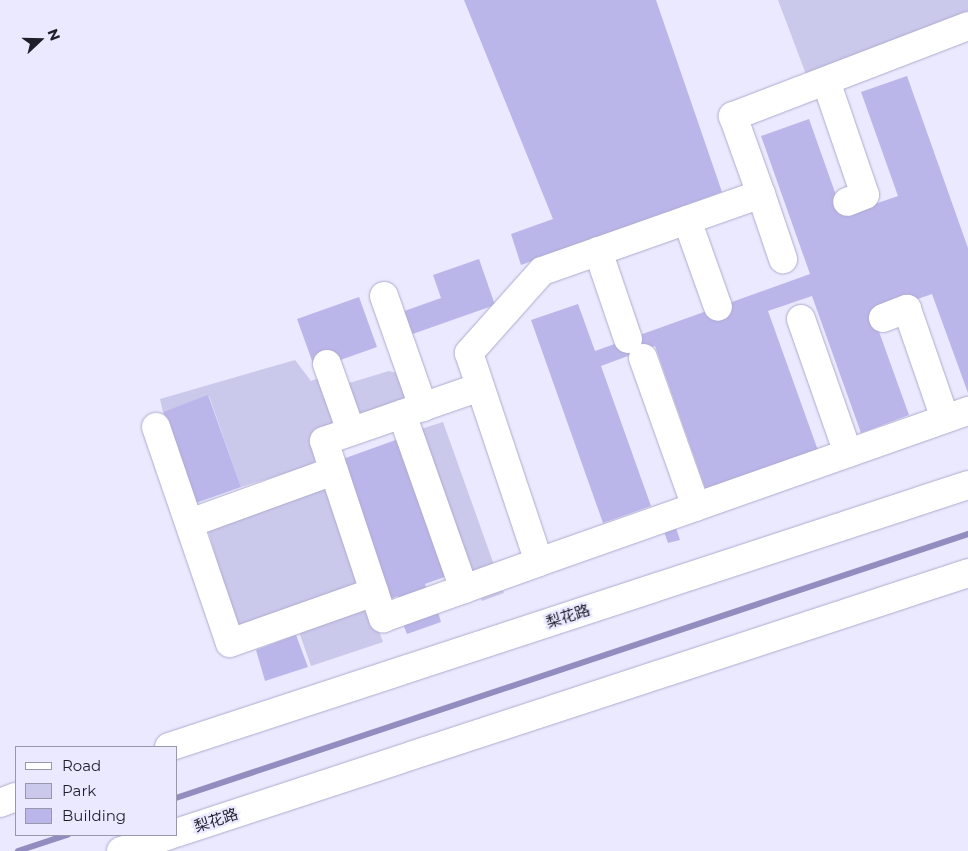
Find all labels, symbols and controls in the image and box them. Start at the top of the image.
north arrow [15,15,65,65]
text: N [44,26,64,43]
street label: 梨花路 [544,600,592,632]
legend [15,746,178,836]
text: Road [62,756,101,775]
text: Park [62,781,96,800]
street label: 梨花路 [192,804,240,836]
text: Building [62,806,126,825]

